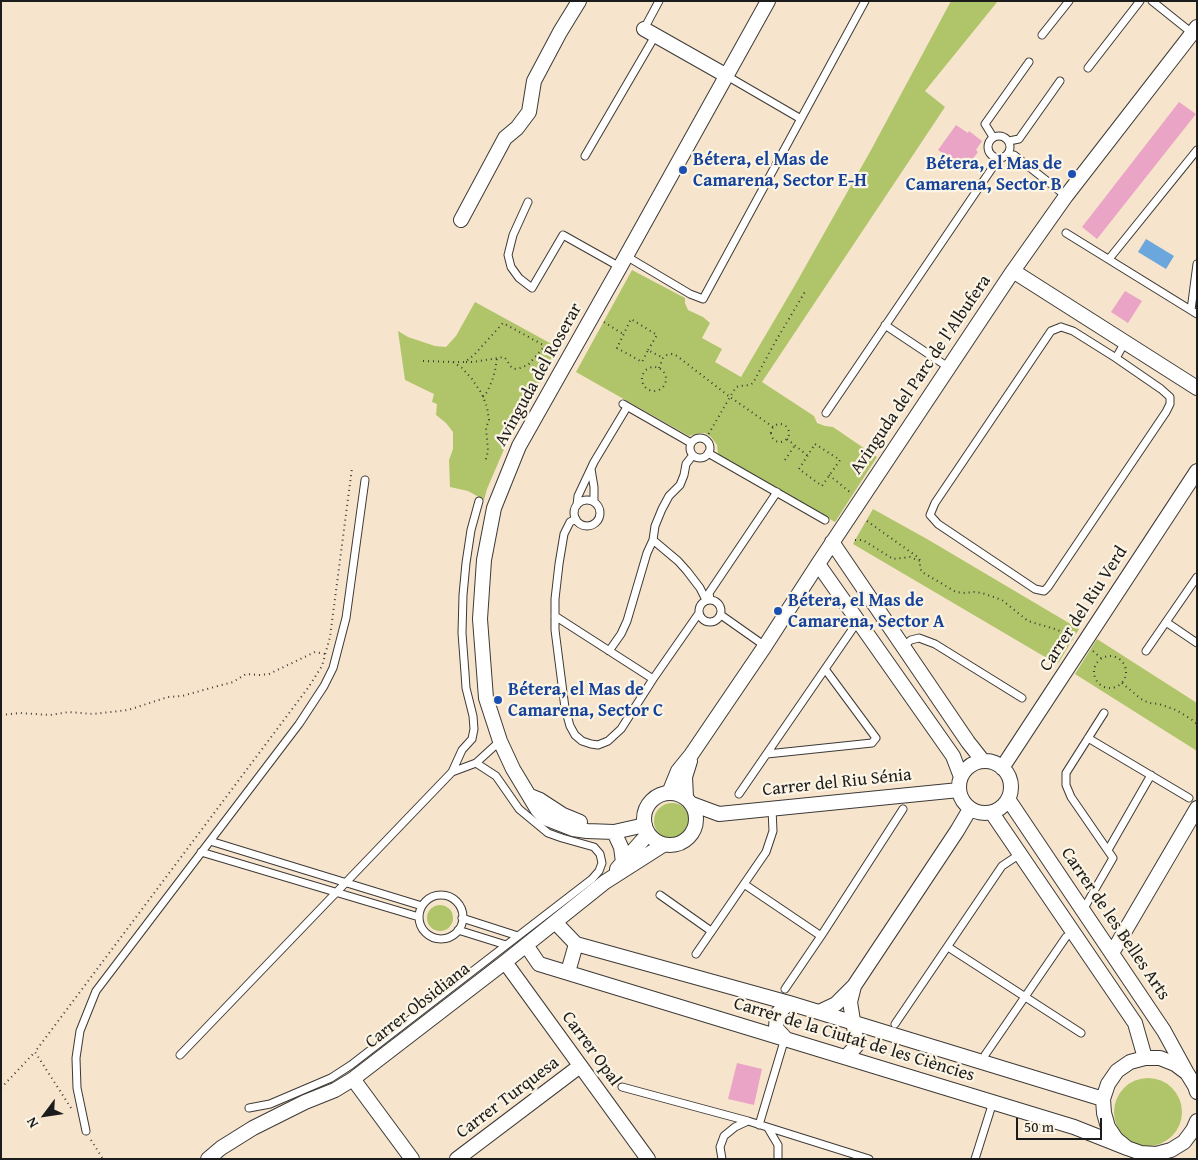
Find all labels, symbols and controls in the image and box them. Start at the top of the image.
place label: Bétera, el Mas de Camarena, Sector E-H [693,149,867,192]
place label: Bétera, el Mas de Camarena, Sector B [906,153,1062,195]
marker: Bétera, el Mas de Camarena, Sector E-H [677,164,689,176]
marker: Bétera, el Mas de Camarena, Sector B [1066,168,1078,180]
street label: Avinguda del Parc de l'Albufera [846,271,996,479]
street label: Avinguda del Roserar [491,300,587,450]
street label: Carrer del Riu Verd [1035,542,1133,676]
place label: Bétera, el Mas de Camarena, Sector A [788,590,945,632]
marker: Bétera, el Mas de Camarena, Sector A [772,605,784,617]
place label: Bétera, el Mas de Camarena, Sector C [508,679,663,722]
marker: Bétera, el Mas de Camarena, Sector C [492,694,504,706]
street label: Carrer del Riu Sénia [761,764,913,802]
street label: Carrer de les Belles Arts [1056,844,1174,1004]
street label: Carrer Obsidiana [361,958,475,1054]
street label: Carrer de la Ciutat de les Ciències [731,993,977,1087]
street label: Carrer Opal [557,1008,625,1090]
street label: Carrer Turquesa [452,1052,564,1144]
north arrow [20,1090,70,1140]
scale bar [1018,1108,1104,1140]
text: N [21,1114,43,1132]
text: 50 m [1024,1116,1054,1137]

